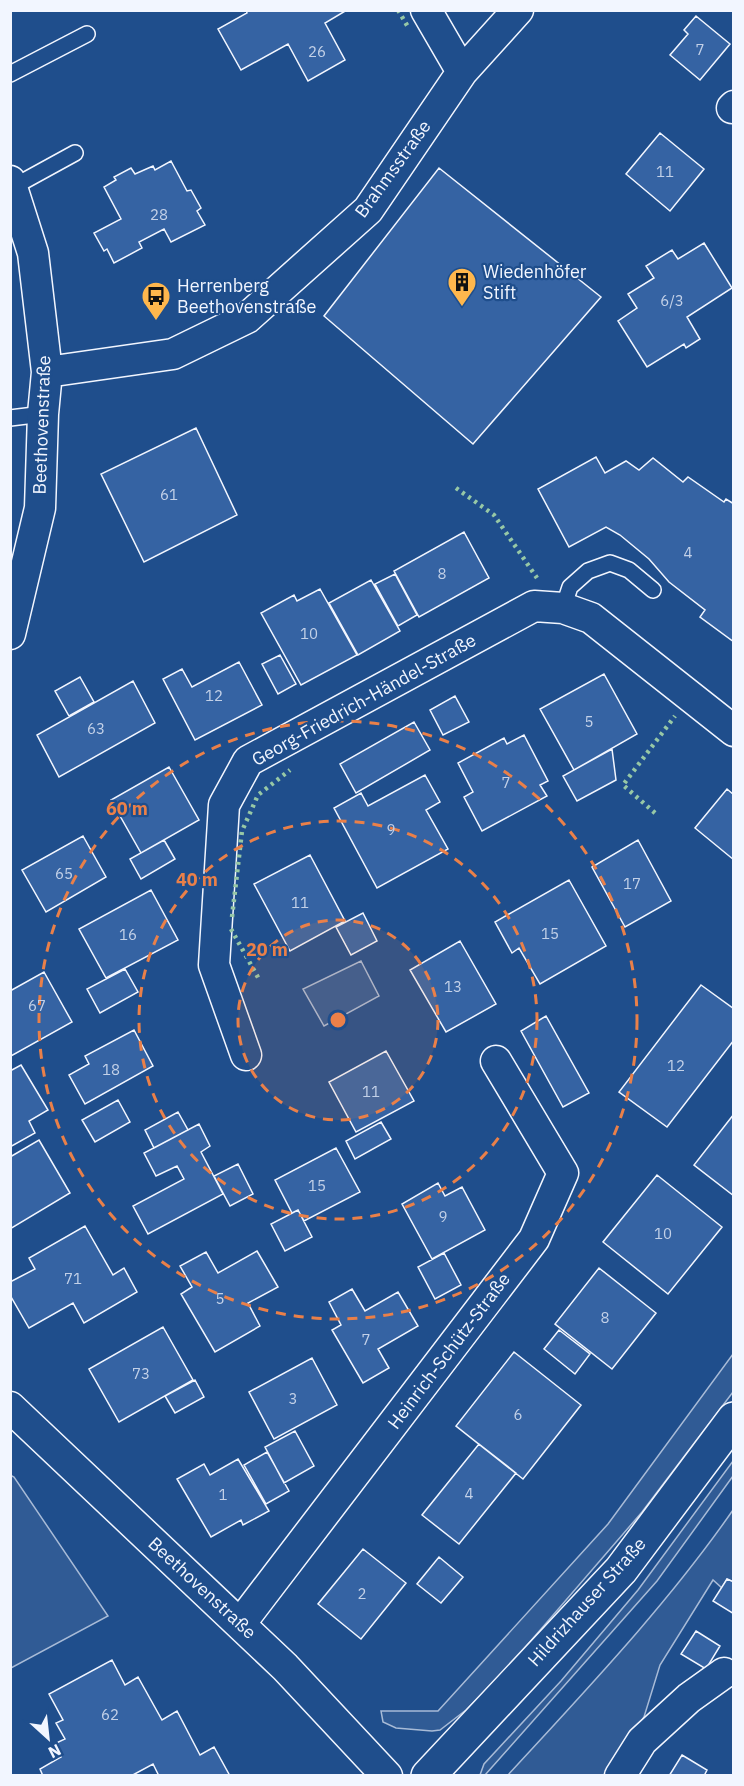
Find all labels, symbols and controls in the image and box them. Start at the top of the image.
house number: 7 [695,40,705,59]
house number: 26 [308,42,326,61]
street label: Brahmsstraße [349,115,436,222]
house number: 11 [656,162,674,181]
house number: 28 [150,205,168,224]
place label: Wiedenhöfer Stift [483,260,587,304]
building icon: Wiedenhöfer Stift [446,266,478,308]
place label: Herrenberg Beethovenstraße [177,274,316,318]
bus stop icon: Herrenberg Beethovenstraße [140,280,172,322]
house number: 6/3 [660,291,684,310]
street label: Beethovenstraße [28,355,55,495]
house number: 61 [160,485,178,504]
house number: 4 [683,543,693,562]
house number: 8 [437,564,447,583]
house number: 10 [300,624,318,643]
street label: Georg-Friedrich-Händel-Straße [248,628,480,771]
house number: 12 [205,686,223,705]
house number: 5 [584,712,594,731]
house number: 63 [87,719,105,738]
house number: 7 [501,773,511,792]
text: 60 m [106,797,148,820]
house number: 9 [386,820,396,839]
house number: 65 [55,864,73,883]
text: 40 m [176,868,218,891]
house number: 17 [623,874,641,893]
house number: 11 [291,893,309,912]
house number: 15 [541,924,559,943]
house number: 16 [119,925,137,944]
text: 20 m [246,938,288,961]
house number: 13 [444,977,462,996]
house number: 67 [28,996,46,1015]
centre of rings [328,1010,348,1030]
house number: 12 [667,1056,685,1075]
house number: 18 [102,1060,120,1079]
house number: 11 [362,1082,380,1101]
house number: 15 [308,1176,326,1195]
house number: 9 [438,1207,448,1226]
house number: 10 [654,1224,672,1243]
street label: Heinrich-Schütz-Straße [382,1268,515,1433]
house number: 71 [64,1269,82,1288]
house number: 5 [215,1289,225,1308]
house number: 8 [600,1308,610,1327]
house number: 7 [361,1330,371,1349]
house number: 73 [132,1364,150,1383]
house number: 3 [288,1389,298,1408]
house number: 6 [513,1405,523,1424]
house number: 4 [464,1484,474,1503]
house number: 1 [218,1485,228,1504]
street label: Beethovenstraße [144,1532,261,1644]
street label: Hildrizhauser Straße [523,1532,651,1671]
house number: 2 [357,1584,367,1603]
house number: 62 [101,1705,119,1724]
north arrow [18,1708,78,1768]
text: N [45,1740,65,1763]

